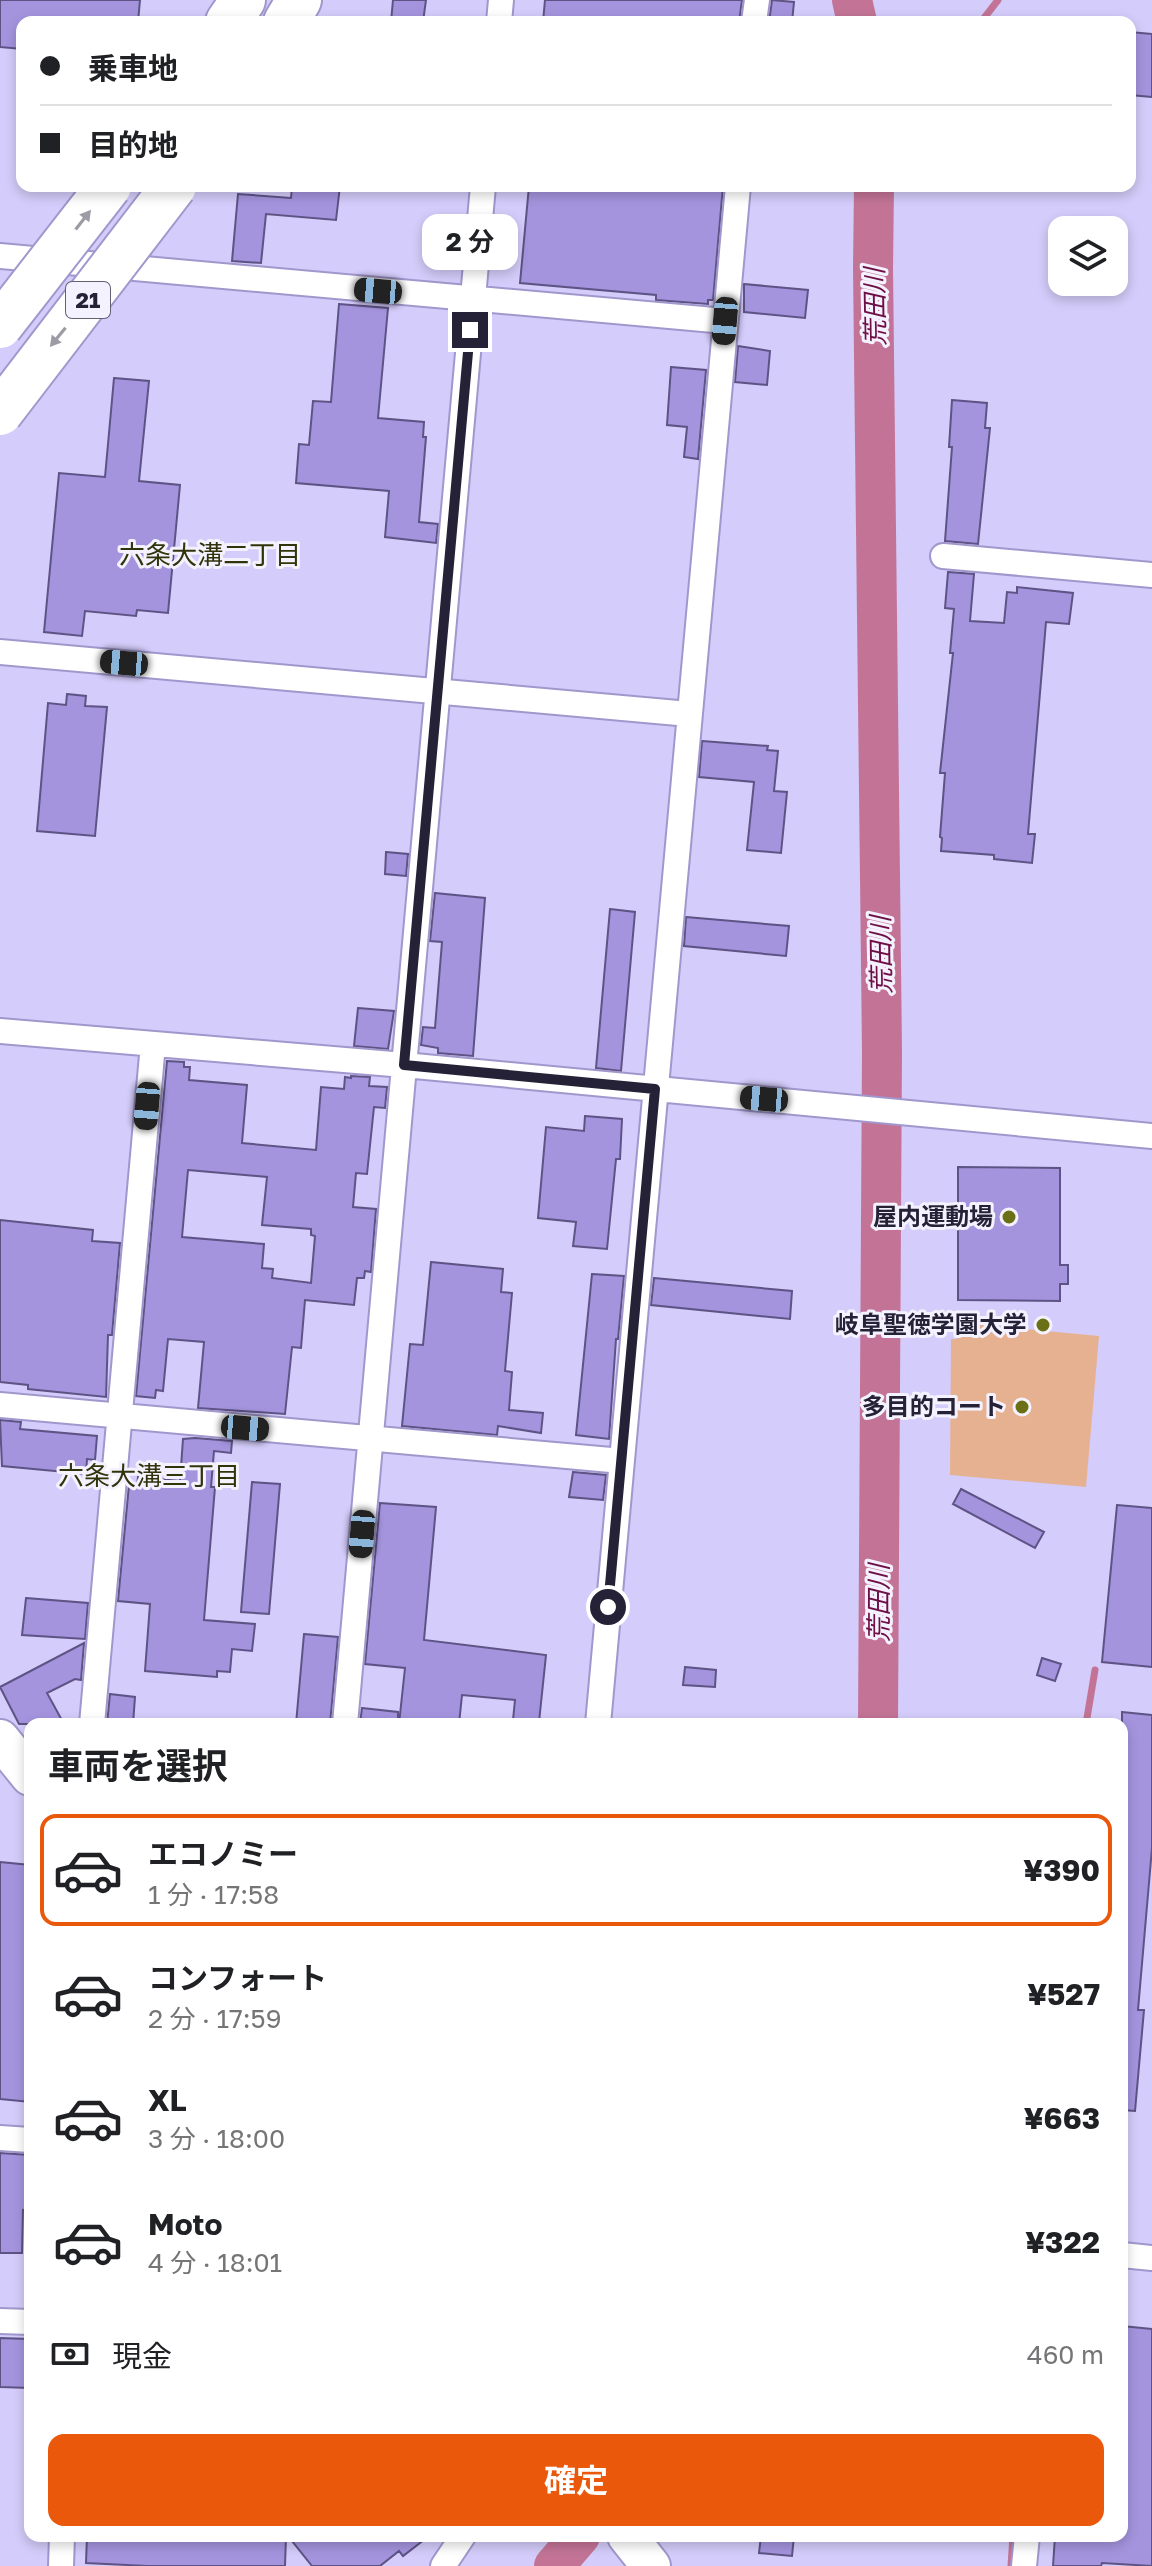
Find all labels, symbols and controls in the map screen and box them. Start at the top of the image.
text: 乗車地 [88,50,178,86]
text: 目的地 [88,127,178,163]
one-way arrow [74,210,90,230]
callout: 2 分 [422,214,518,270]
map controls [1048,216,1128,296]
button: layers [1048,216,1128,296]
text: 2 分 [446,226,494,257]
water label: 荒田川 [858,265,891,346]
car [353,277,403,305]
road number: 21 [66,282,110,318]
car [711,296,739,346]
route end [452,312,488,348]
one-way arrow [50,326,67,346]
district label: 六条大溝二丁目 [119,539,301,570]
car [99,649,149,677]
water label: 荒田川 [864,913,897,994]
car [133,1081,161,1131]
car [739,1085,789,1113]
place label: 屋内運動場 [873,1201,993,1230]
marker: 屋内運動場 [1000,1208,1018,1226]
place label: 岐阜聖徳学園大学 [835,1309,1027,1338]
marker: 岐阜聖徳学園大学 [1034,1316,1052,1334]
place label: 多目的コート [862,1391,1006,1420]
marker: 多目的コート [1013,1398,1031,1416]
car [220,1414,270,1442]
district label: 六条大溝三丁目 [58,1460,240,1491]
car [348,1509,376,1559]
water label: 荒田川 [863,1561,894,1642]
route start [590,1589,626,1625]
text: 車両を選択 [48,1744,228,1787]
icon: car [52,1834,124,1906]
text: エコノミー [148,1836,298,1872]
text: ¥390 [1023,1852,1100,1888]
text: 1 分 · 17:58 [148,1879,279,1910]
icon: car [52,1958,124,2030]
text: コンフォート [148,1960,327,1996]
text: ¥527 [1027,1976,1100,2012]
text: 2 分 · 17:59 [148,2003,281,2034]
icon: car [52,2082,124,2154]
text: XL [148,2082,187,2118]
text: ¥663 [1024,2100,1100,2136]
text: 3 分 · 18:00 [148,2123,285,2154]
icon: car [52,2206,124,2278]
text: Moto [148,2206,223,2242]
text: ¥322 [1025,2224,1100,2260]
text: 4 分 · 18:01 [148,2247,282,2278]
icon: cash [48,2332,92,2376]
text: 現金 [112,2338,172,2374]
text: 460 m [1027,2339,1104,2370]
button: 確定 [48,2434,1104,2526]

